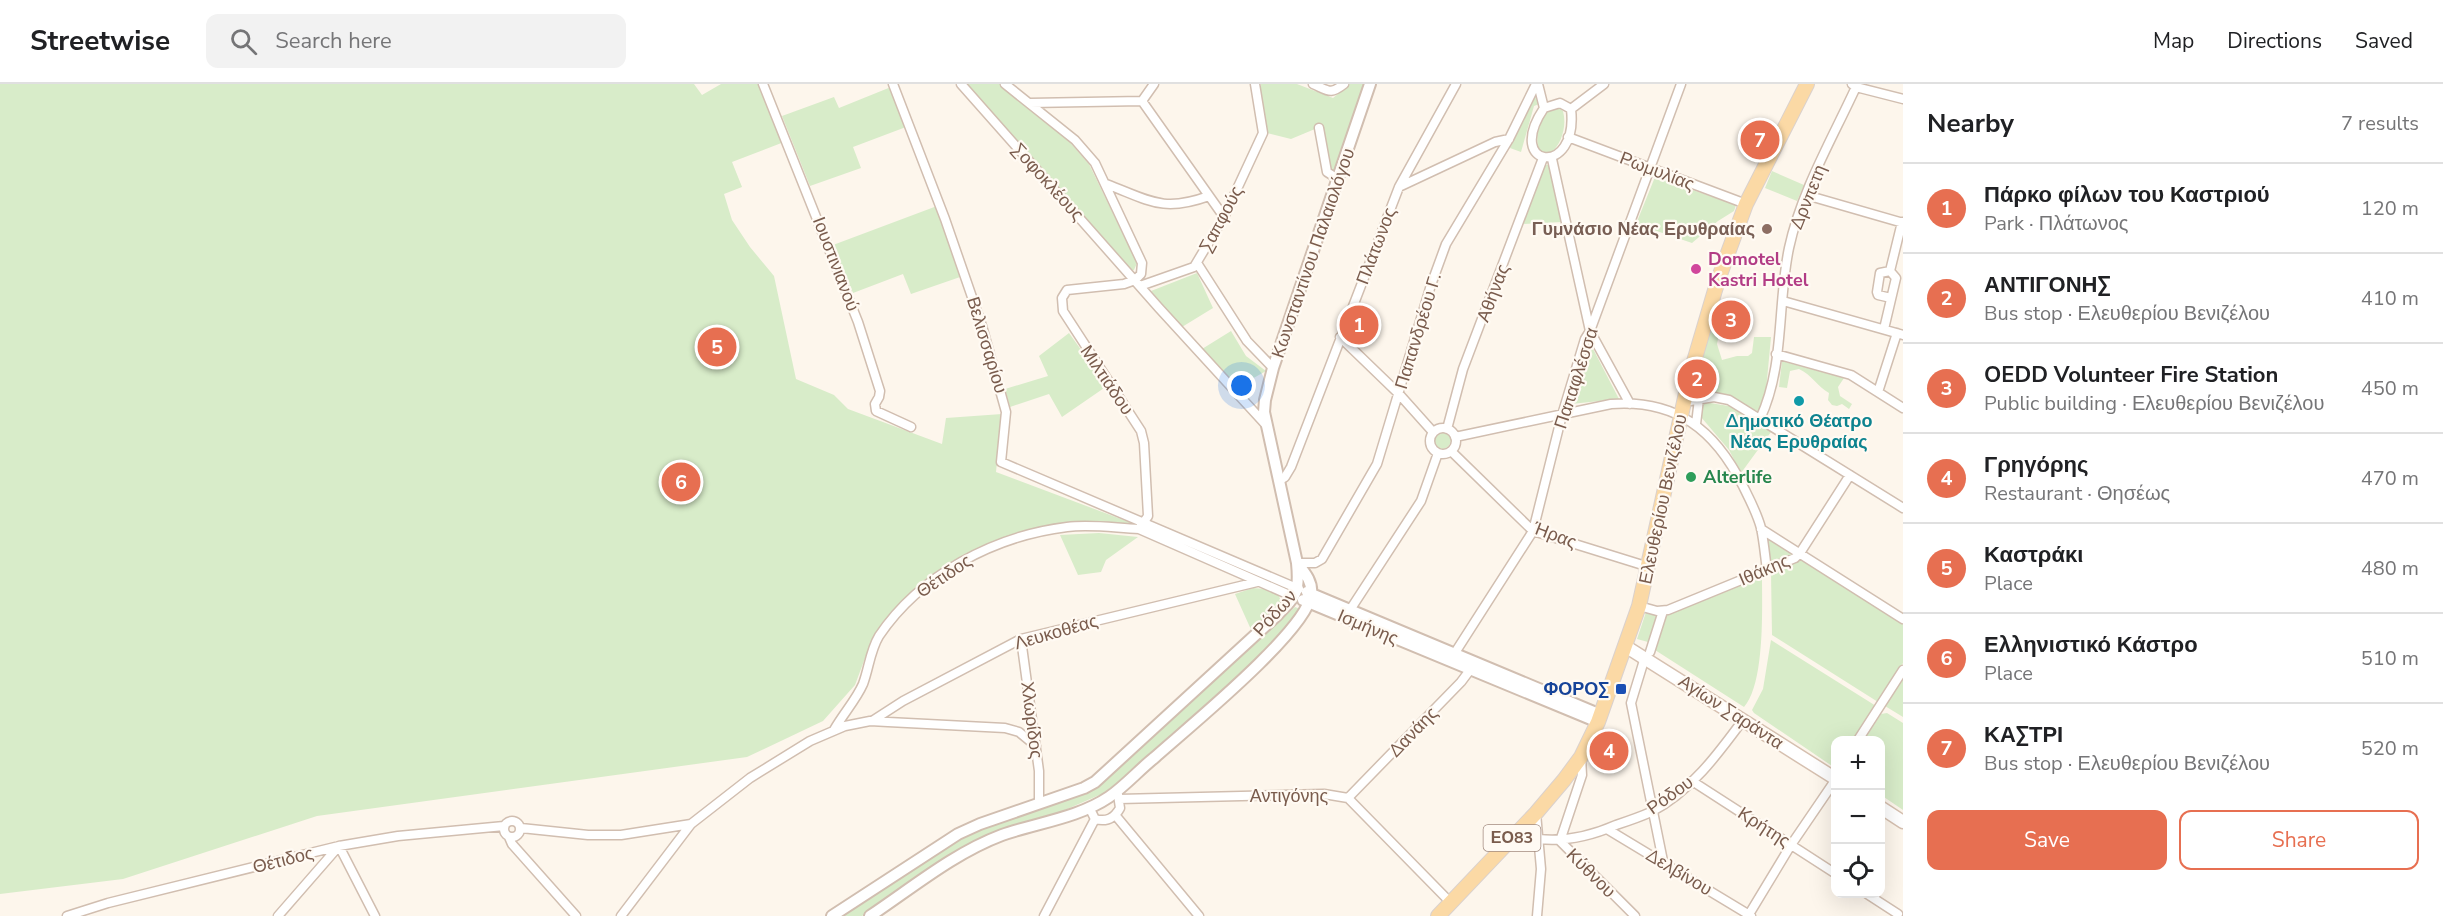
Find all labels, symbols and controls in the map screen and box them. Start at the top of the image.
search box [206,14,626,68]
text: Streetwise [30,22,170,60]
icon: search [227,25,260,58]
text: Search here [275,26,392,56]
text: Map [2153,27,2194,55]
text: Directions [2227,27,2322,55]
text: Saved [2355,27,2413,55]
text: Nearby [1927,106,2014,141]
text: 7 results [2341,110,2419,137]
pin: 7 [1740,118,1780,162]
street label: Σοφοκλέους [1007,138,1090,226]
street label: Κωνσταντίνου Παλαιολόγου [1266,145,1360,361]
street label: Ρωμυλίας [1616,146,1698,196]
street label: Δρνπετη [1784,161,1832,233]
text: Πάρκο φίλων του Καστριού [1984,180,2270,210]
street label: Σαπφούς [1194,181,1249,256]
text: 1 [1941,195,1953,222]
text: 120 m [2361,195,2419,222]
street label: Πλάτωνος [1350,204,1402,288]
text: Park · Πλάτωνος [1984,210,2128,237]
street label: Ιουστινιανού [807,213,865,315]
place label: Γυμνάσιο Νέας Ερυθραίας [1532,217,1755,241]
marker: Γυμνάσιο Νέας Ερυθραίας [1760,222,1774,236]
place label: Domotel Kastri Hotel [1708,247,1809,292]
street label: Αθήνας [1471,260,1515,325]
marker: Domotel Kastri Hotel [1689,262,1703,276]
street label: Παπανδρέου Γ. [1389,270,1447,392]
text: ΑΝΤΙΓΟΝΗΣ [1984,270,2111,300]
text: 2 [1941,285,1953,312]
text: 410 m [2361,285,2419,312]
street label: Βελισσαρίου [961,294,1013,396]
pin: 3 [1712,298,1750,342]
text: Bus stop · Ελευθερίου Βενιζέλου [1984,300,2270,327]
pin: 1 [1340,302,1378,348]
pin: 5 [698,324,736,370]
street label: Παπαφλέσσα [1548,324,1604,432]
street label: Μιλτιάδου [1075,340,1139,420]
pin: 2 [1678,356,1716,402]
text: OEDD Volunteer Fire Station [1984,360,2278,390]
your location [1227,371,1256,400]
text: 3 [1941,375,1953,402]
text: 450 m [2361,375,2419,402]
text: Public building · Ελευθερίου Βενιζέλου [1984,390,2324,417]
marker: Δημοτικό Θέατρο Νέας Ερυθραίας [1792,394,1806,408]
place label: Δημοτικό Θέατρο Νέας Ερυθραίας [1726,409,1872,454]
street label: Ελευθερίου Βενιζέλου [1633,412,1693,586]
text: Γρηγόρης [1984,450,2088,480]
pin: 6 [662,460,700,504]
place label: Alterlife [1703,465,1772,489]
text: 4 [1941,465,1953,492]
text: 470 m [2361,465,2419,492]
marker: Alterlife [1684,470,1698,484]
text: Restaurant · Θησέως [1984,480,2170,507]
street label: Ήρας [1529,515,1580,554]
text: Καστράκι [1984,540,2083,570]
street label: Ιθάκης [1735,548,1793,591]
street label: Θέτιδος [912,549,977,603]
text: 5 [1941,555,1953,582]
text: 480 m [2361,555,2419,582]
text: Place [1984,570,2033,597]
street label: Ρόδων [1248,584,1302,642]
street label: Ισμήνης [1334,603,1402,651]
street label: Λευκοθέας [1011,609,1101,655]
text: Ελληνιστικό Κάστρο [1984,630,2198,660]
text: 6 [1941,645,1953,672]
text: 510 m [2361,645,2419,672]
text: Place [1984,660,2033,687]
street label: Αγίων Σαράντα [1674,669,1788,755]
place label: ΦΟΡΟΣ [1543,677,1609,701]
street label: Χλωρίδος [1015,680,1049,760]
marker: ΦΟΡΟΣ [1614,682,1628,696]
street label: Δανάης [1383,701,1443,763]
text: ΚΑΣΤΡΙ [1984,720,2063,750]
pin: 4 [1590,728,1628,774]
text: 7 [1941,735,1953,762]
text: 520 m [2361,735,2419,762]
map controls [1831,736,1885,898]
button: + [1831,736,1885,790]
text: Bus stop · Ελευθερίου Βενιζέλου [1984,750,2270,777]
street label: Ρόδου [1642,770,1698,820]
street label: Αντιγόνης [1250,784,1329,808]
button: − [1831,790,1885,844]
street label: Κρήτης [1733,801,1795,853]
button: Save [1927,810,2167,870]
button: Share [2179,810,2419,870]
road number: ΕΟ83 [1484,825,1540,851]
street label: Θέτιδος [250,841,316,879]
street label: Κύθνου [1561,843,1621,903]
street label: Δελβίνου [1641,843,1717,901]
button: locate [1831,844,1885,898]

